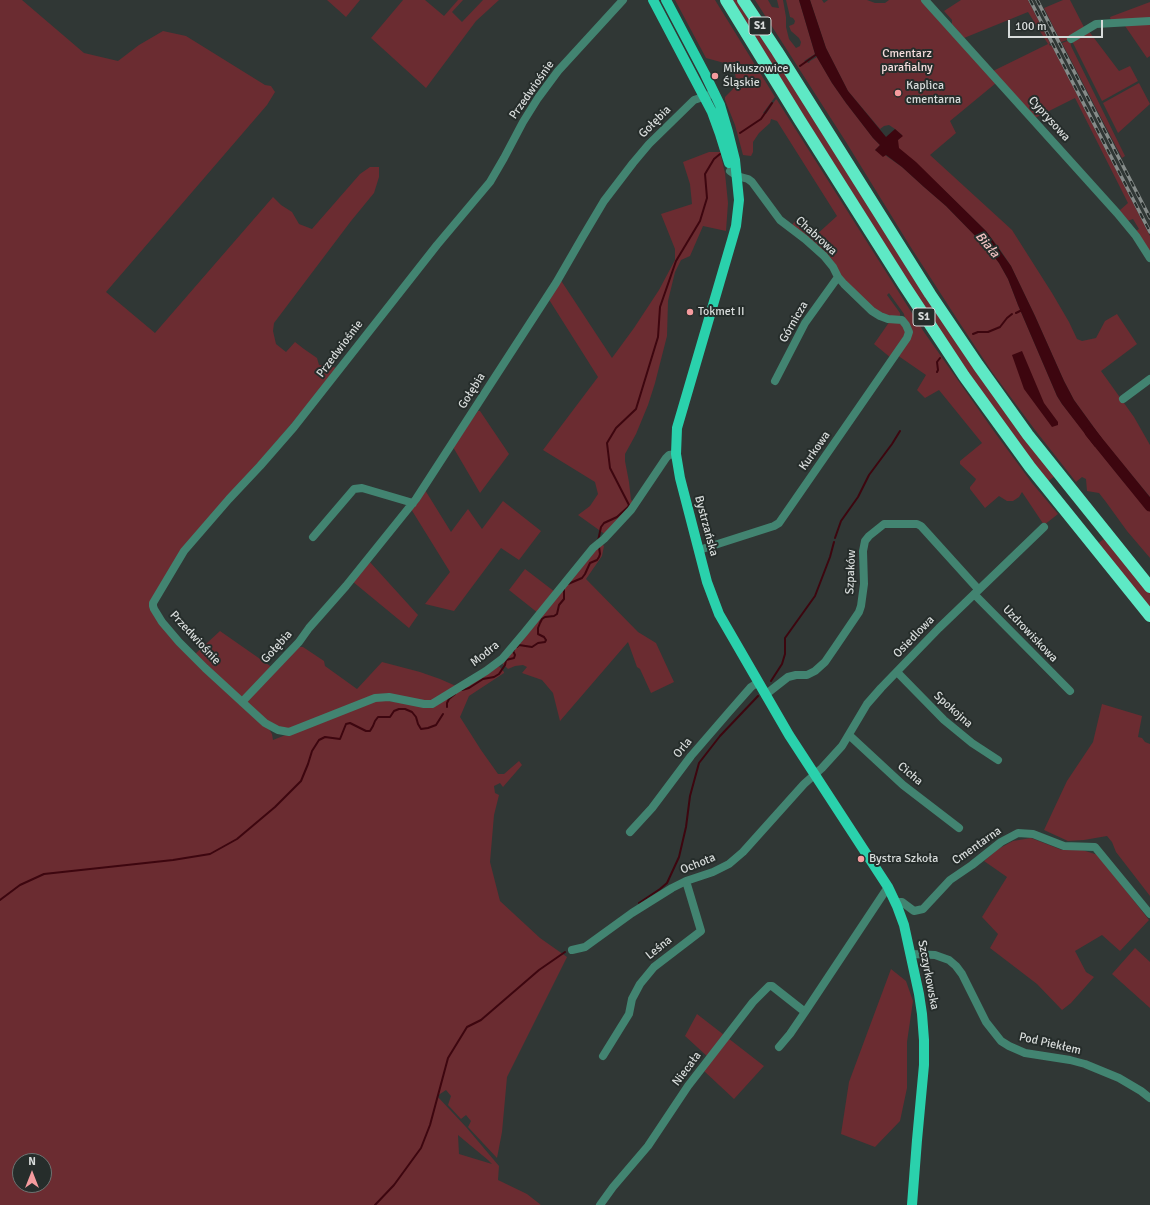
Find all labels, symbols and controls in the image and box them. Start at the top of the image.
scale bar [1010,12,1105,38]
road number: S1 [749,17,771,35]
text: 100 m [1015,19,1047,34]
park label: Cmentarz parafialny [881,47,933,75]
street label: Przedwiośnie [507,58,557,122]
place label: Mikuszowice Śląskie [723,62,789,90]
marker: Mikuszowice Śląskie [710,71,720,81]
place label: Kaplica cmentarna [906,79,961,107]
marker: Kaplica cmentarna [893,88,903,98]
street label: Cyprysowa [1025,94,1073,144]
street label: Gołębia [636,103,674,141]
street label: Chabrowa [792,214,840,258]
water label: Biała [972,229,1002,261]
street label: Górnicza [776,299,812,345]
place label: Tokmet II [698,305,745,319]
marker: Tokmet II [685,307,695,317]
road number: S1 [913,308,935,326]
street label: Przedwiośnie [314,317,366,381]
street label: Gołębia [455,370,489,412]
street label: Kurkowa [796,429,834,473]
street label: Bystrzańska [691,494,721,558]
street label: Szpaków [843,549,859,595]
street label: Uzdrowiskowa [999,603,1061,665]
street label: Przedwiośnie [167,608,223,668]
street label: Osiedlowa [890,613,938,661]
street label: Gołębia [258,627,296,667]
street label: Modra [468,638,502,670]
street label: Spokojna [931,689,975,731]
street label: Orla [671,735,695,761]
street label: Cicha [894,759,926,789]
street label: Cmentarna [950,824,1004,868]
street label: Ochota [678,850,718,878]
place label: Bystra Szkoła [869,852,938,866]
marker: Bystra Szkoła [856,854,866,864]
street label: Leśna [643,933,675,963]
street label: Szczyrkowska [914,939,942,1011]
street label: Pod Piekłem [1018,1030,1082,1058]
street label: Niecała [669,1049,705,1089]
north arrow [12,1153,52,1193]
text: N [28,1155,36,1168]

